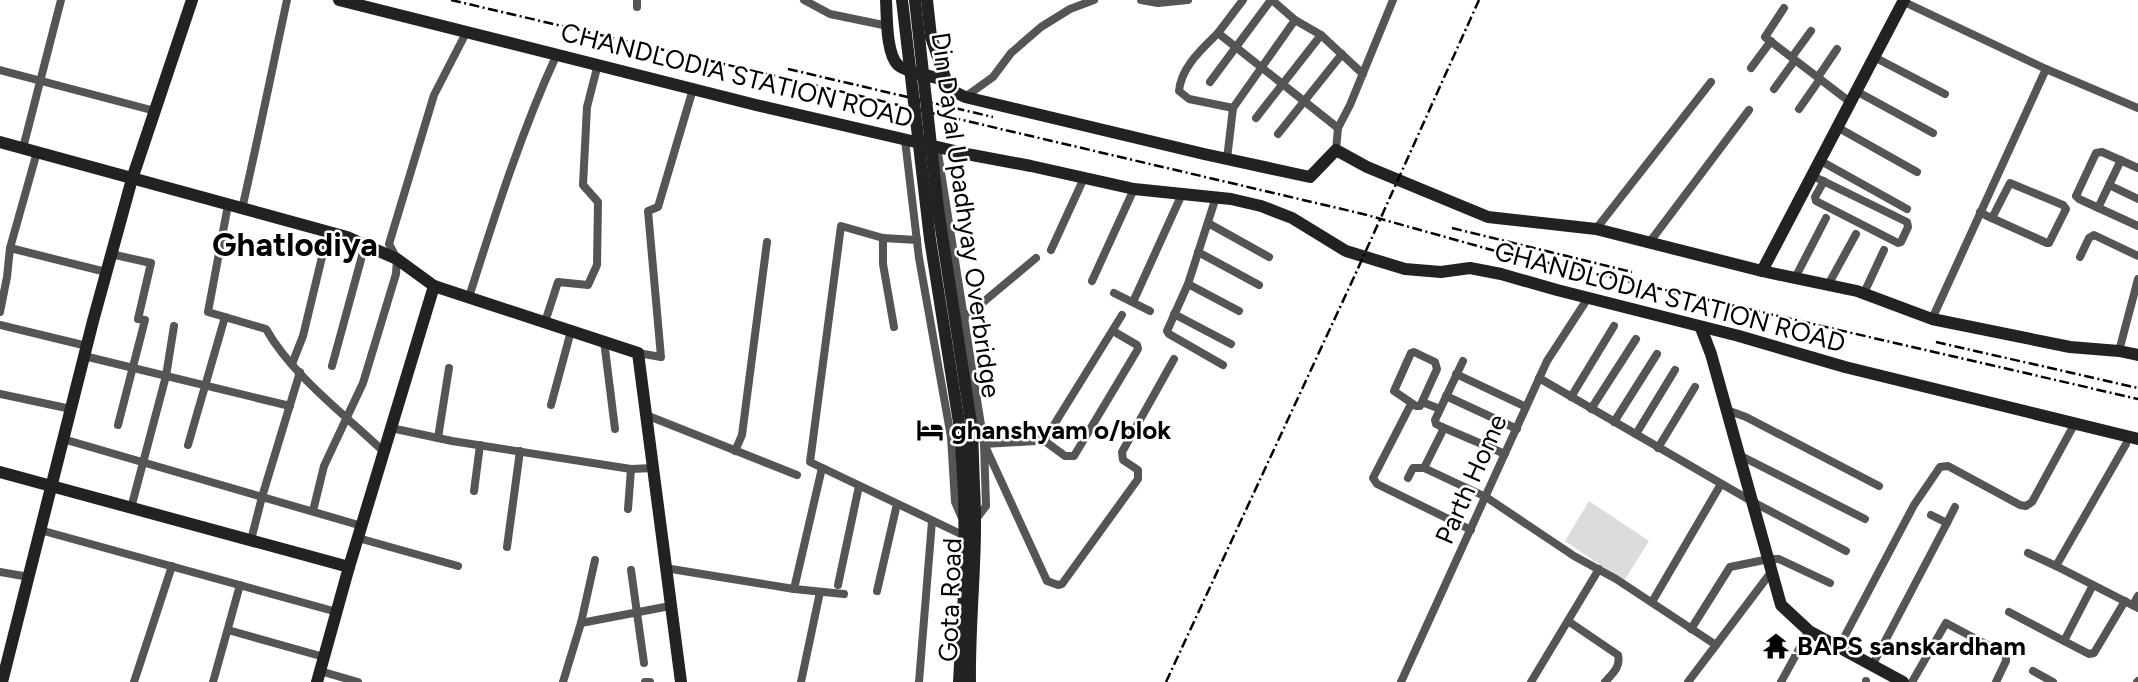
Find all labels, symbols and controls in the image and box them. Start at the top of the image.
street label: CHANDLODIA STATION ROAD [558,16,916,134]
street label: Din Dayal Upadhyay Overbridge [924,30,1008,400]
district label: Ghatlodiya [212,225,378,264]
street label: CHANDLODIA STATION ROAD [1491,235,1849,359]
street label: Parth Home [1428,409,1514,549]
place label: ghanshyam o/blok [951,414,1171,446]
hotel icon: ghanshyam o/blok [915,415,945,445]
street label: Gota Road [932,537,968,663]
place label: BAPS sanskardham [1797,630,2026,662]
temple icon: BAPS sanskardham [1761,631,1791,661]

